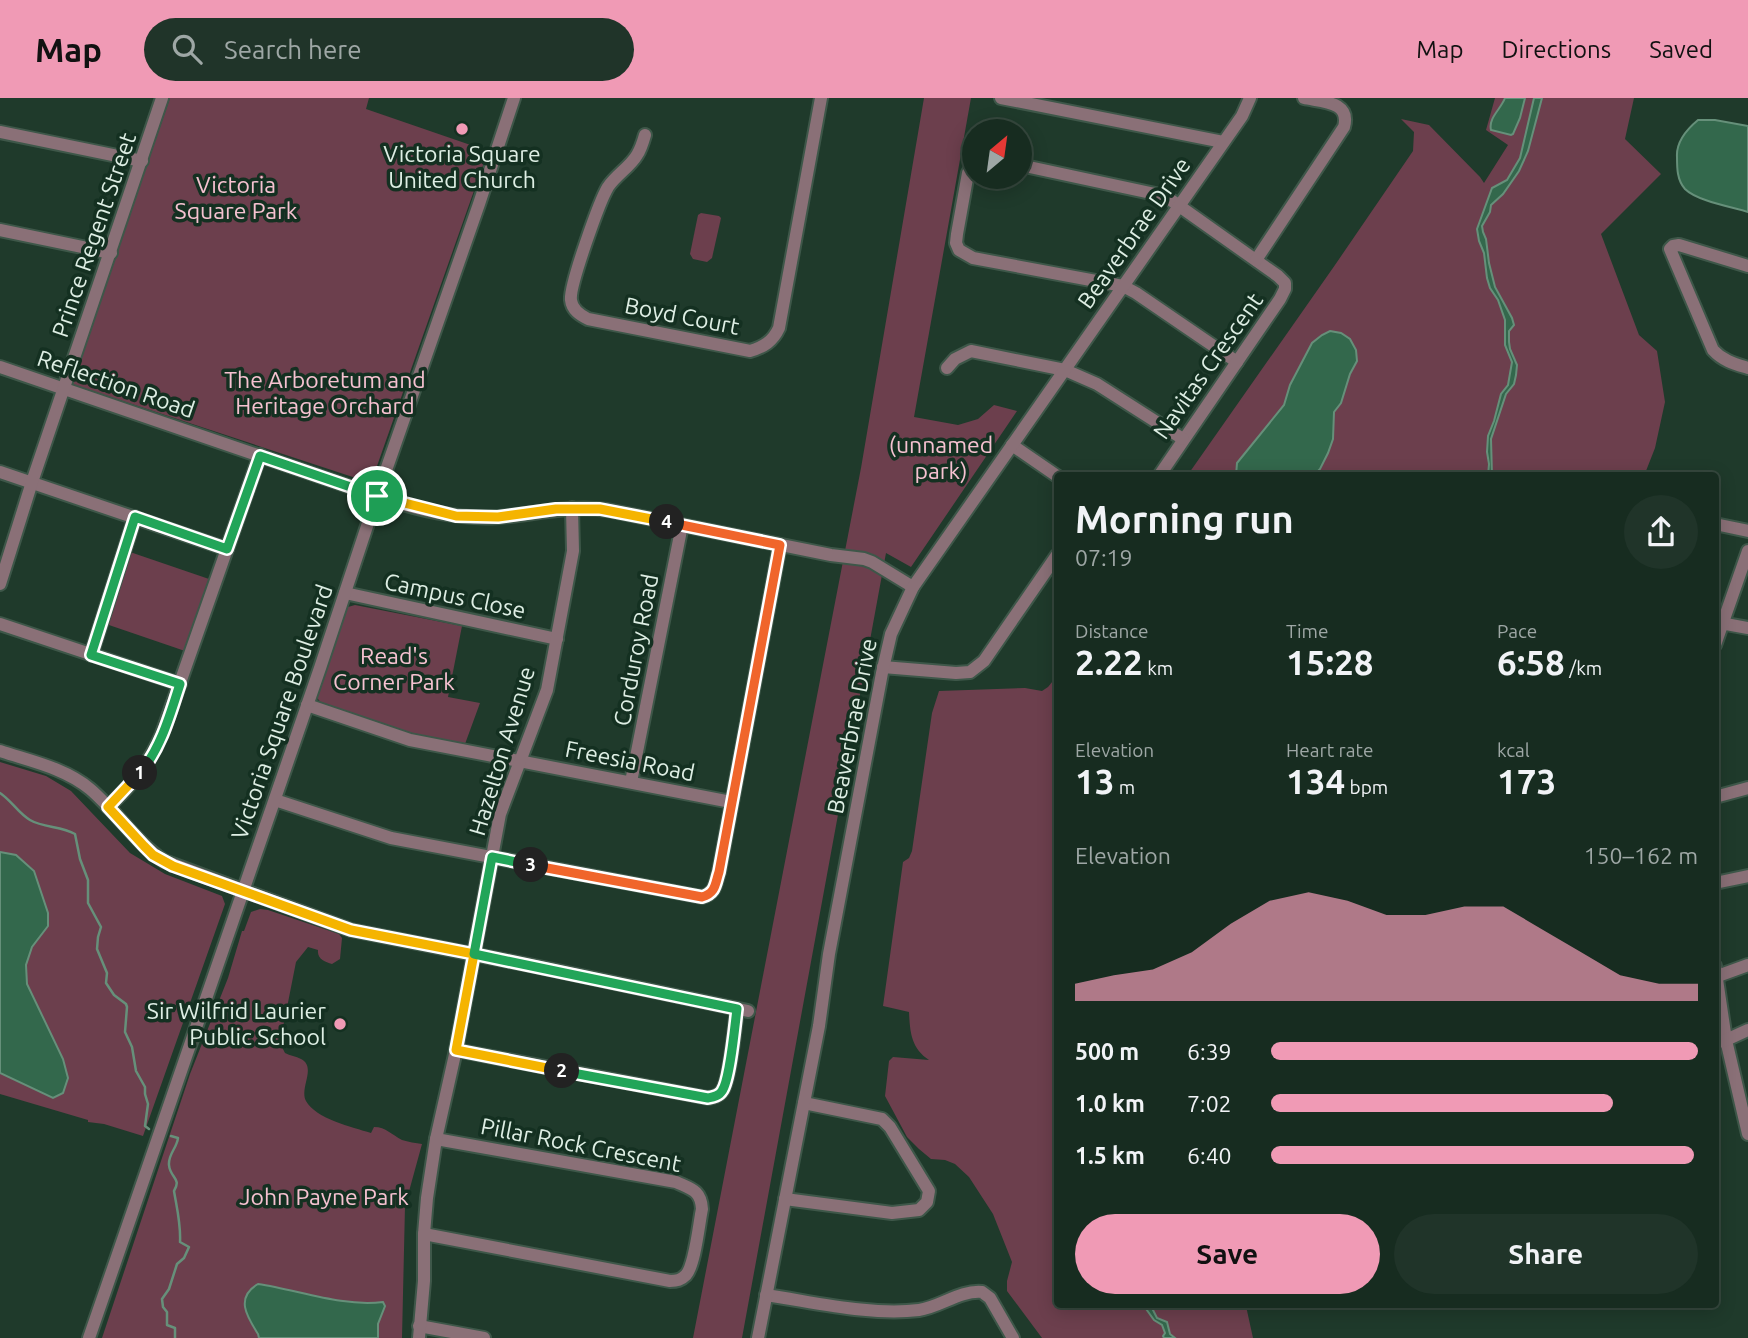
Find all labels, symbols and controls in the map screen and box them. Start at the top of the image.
search box [144,18,634,81]
icon: search [168,30,206,68]
text: Map [35,31,102,68]
text: Search here [224,35,362,64]
text: Map [1416,36,1463,63]
text: Directions [1501,36,1611,63]
text: Saved [1649,36,1713,63]
north arrow [962,119,1032,189]
map controls [962,119,1032,189]
marker: Victoria Square United Church [454,121,470,137]
street label: Prince Regent Street [47,129,140,340]
place label: Victoria Square United Church [383,141,541,192]
street label: Beaverbrae Drive [1072,153,1195,313]
park label: Victoria Square Park [175,172,298,223]
street label: Navitas Crescent [1148,288,1267,443]
street label: Boyd Court [623,292,742,339]
street label: Reflection Road [34,345,198,422]
park label: The Arboretum and Heritage Orchard [224,367,426,418]
park label: (unnamed park) [889,432,993,484]
pin [347,466,407,526]
icon: arrive [358,477,396,515]
button: share [1624,495,1698,569]
text: Morning run [1075,498,1294,540]
pin: 4 [650,504,684,540]
text: 4 [661,510,672,532]
text: 07:19 [1075,545,1133,570]
street label: Campus Close [382,568,528,623]
street label: Corduroy Road [609,572,663,728]
street label: Victoria Square Boulevard [226,581,337,842]
text: Distance [1075,620,1149,642]
text: Time [1286,620,1328,642]
text: Pace [1497,620,1537,642]
street label: Beaverbrae Drive [822,636,881,816]
text: 2.22 [1075,642,1143,682]
text: 15:28 [1286,642,1374,682]
text: 6:58 [1497,642,1565,682]
park label: Read's Corner Park [333,643,455,694]
text: km [1143,657,1173,679]
text: /km [1565,657,1602,679]
street label: Hazelton Avenue [464,663,539,838]
street label: Freesia Road [563,736,697,785]
text: Elevation [1075,739,1154,761]
text: Heart rate [1286,739,1373,761]
text: kcal [1497,739,1530,761]
pin: 1 [122,756,158,790]
text: 1 [134,761,145,783]
text: 13 [1075,761,1114,801]
text: 134 [1286,761,1345,801]
text: 173 [1497,761,1556,801]
text: m [1114,776,1135,798]
text: bpm [1345,776,1388,798]
text: Elevation [1075,843,1171,868]
text: 150–162 m [1584,843,1698,868]
pin: 3 [514,848,548,882]
text: 3 [525,853,536,875]
place label: Sir Wilfrid Laurier Public School [147,998,326,1049]
marker: Sir Wilfrid Laurier Public School [332,1016,348,1032]
text: 500 m [1075,1039,1139,1064]
text: 6:39 [1187,1039,1232,1064]
pin: 2 [544,1054,580,1088]
text: 2 [556,1059,567,1081]
text: 1.0 km [1075,1091,1145,1116]
text: 7:02 [1187,1091,1232,1116]
street label: Pillar Rock Crescent [479,1113,683,1176]
text: 1.5 km [1075,1143,1145,1168]
text: 6:40 [1187,1143,1232,1168]
park label: John Payne Park [239,1184,409,1209]
button: Save [1075,1214,1380,1294]
button: Share [1394,1214,1698,1294]

